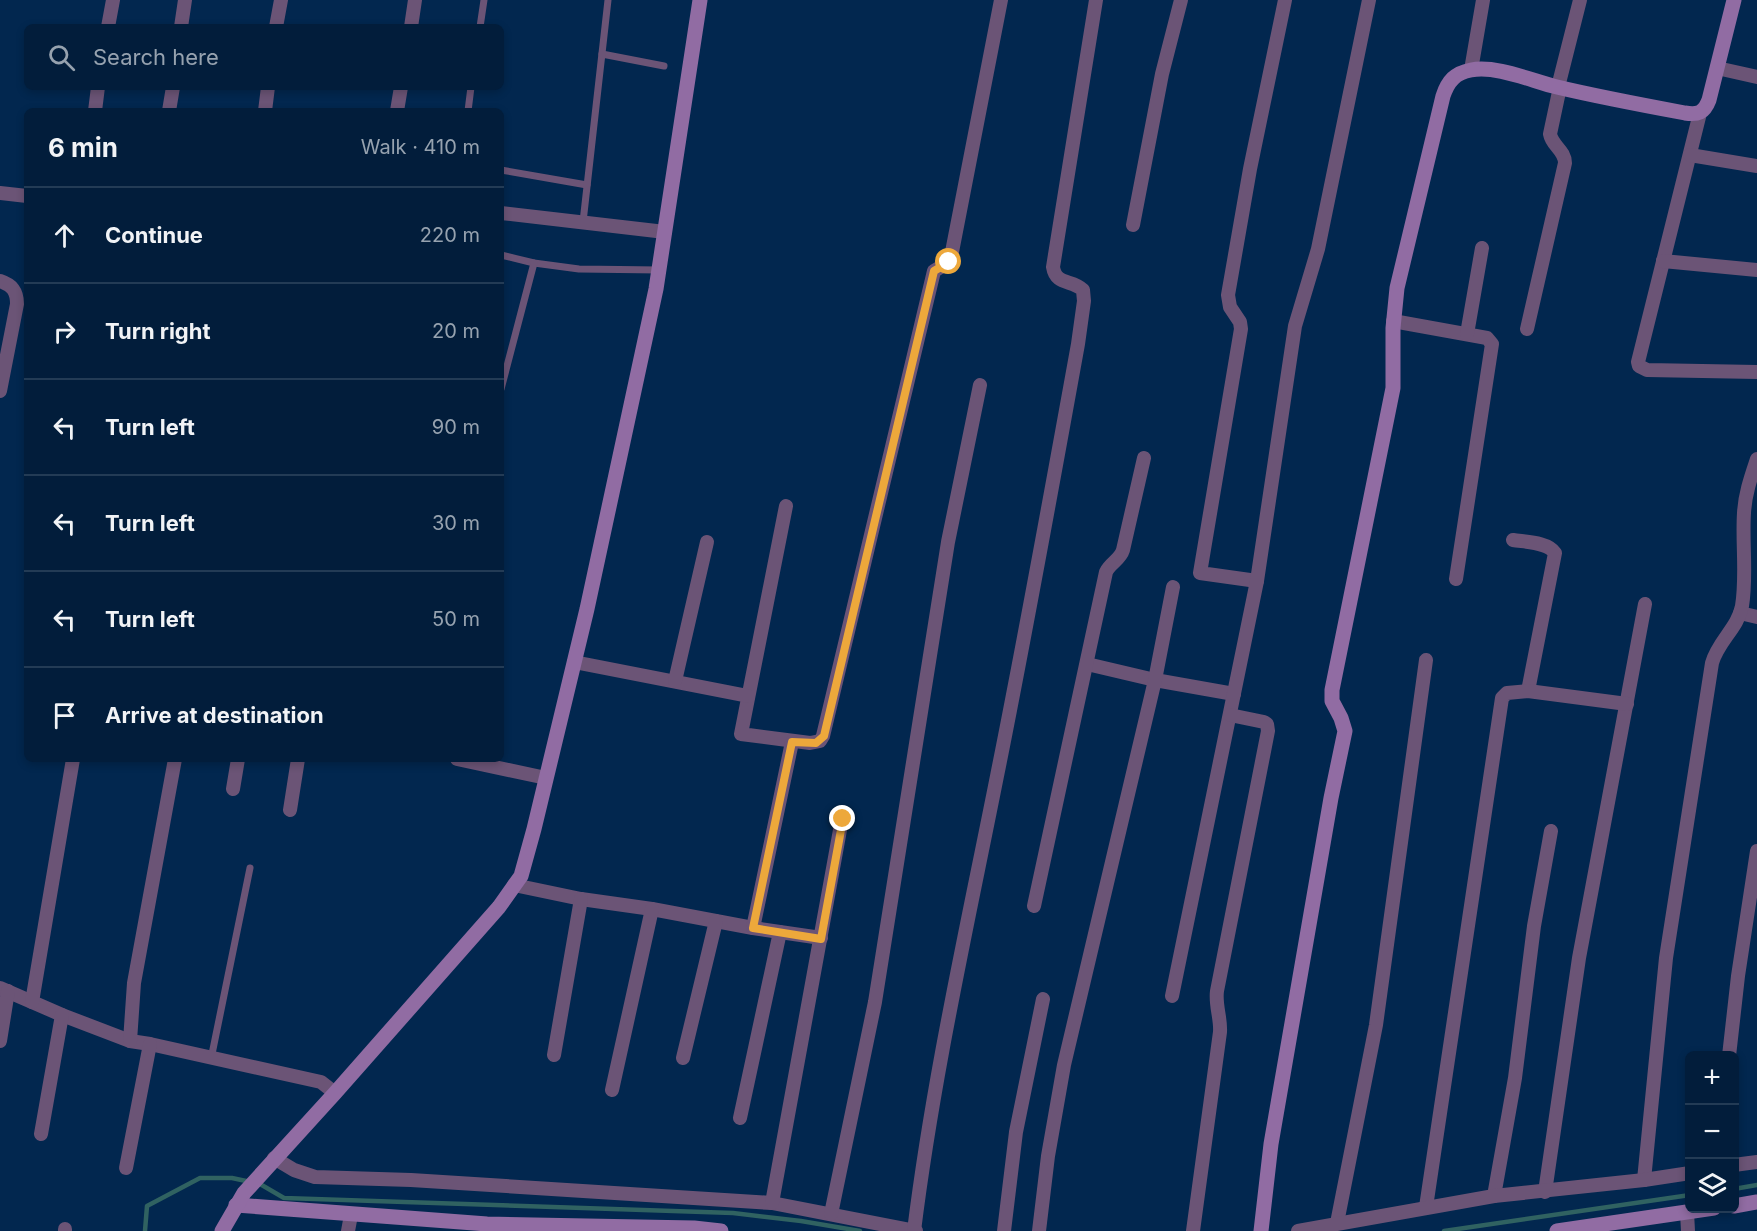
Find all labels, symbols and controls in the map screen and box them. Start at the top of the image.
search box [24,24,504,90]
icon: search [45,41,78,74]
text: Search here [93,44,219,70]
text: 6 min [48,132,118,163]
text: Walk · 410 m [361,135,480,159]
icon: ahead [48,219,81,252]
text: Continue [105,222,203,248]
text: 220 m [420,223,480,247]
route start [935,248,961,274]
icon: right [48,315,81,348]
text: Turn right [105,318,211,344]
text: 20 m [432,319,480,343]
icon: left [48,411,81,444]
text: Turn left [105,414,195,440]
text: 90 m [432,415,480,439]
icon: left [48,507,81,540]
text: Turn left [105,510,195,536]
text: 30 m [432,511,480,535]
icon: left [48,603,81,636]
text: Turn left [105,606,195,632]
text: 50 m [432,607,480,631]
icon: arrive [48,699,81,732]
text: Arrive at destination [105,702,324,728]
route end [829,805,855,831]
map controls [1685,1051,1739,1213]
button: + [1685,1051,1739,1105]
button: − [1685,1105,1739,1159]
button: layers [1685,1159,1739,1213]

